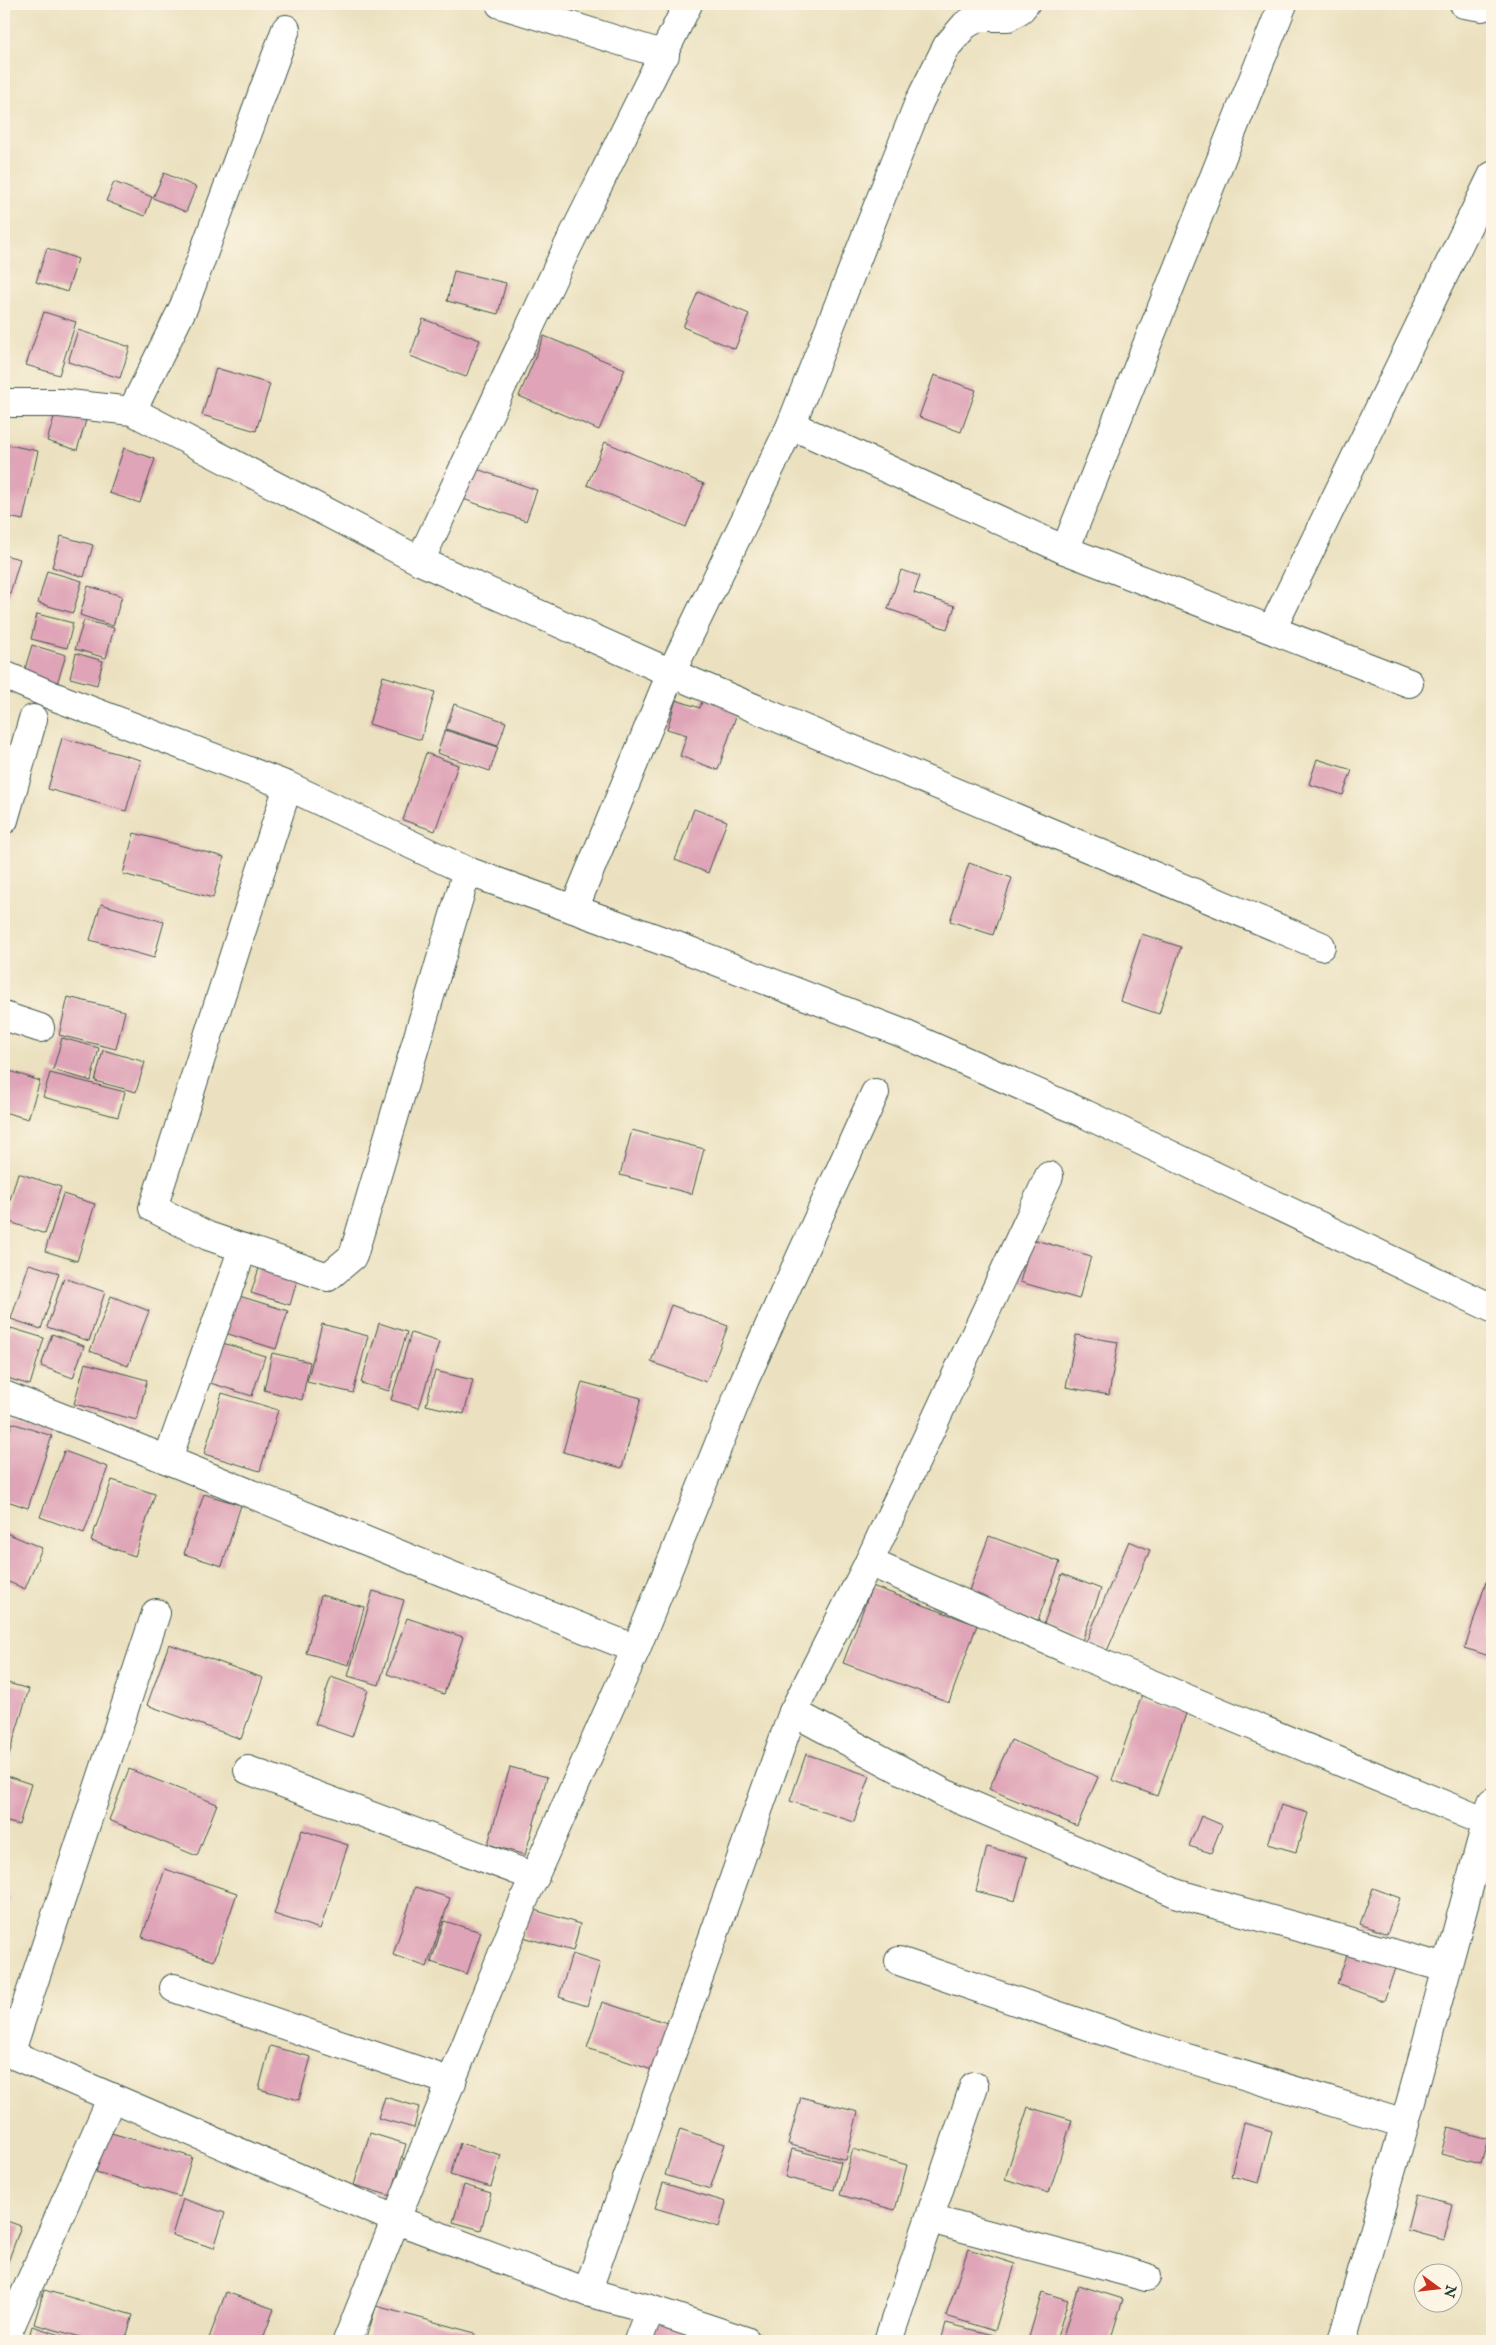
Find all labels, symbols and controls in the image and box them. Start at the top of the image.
north arrow [1414,2262,1464,2312]
text: N [1439,2282,1460,2299]

